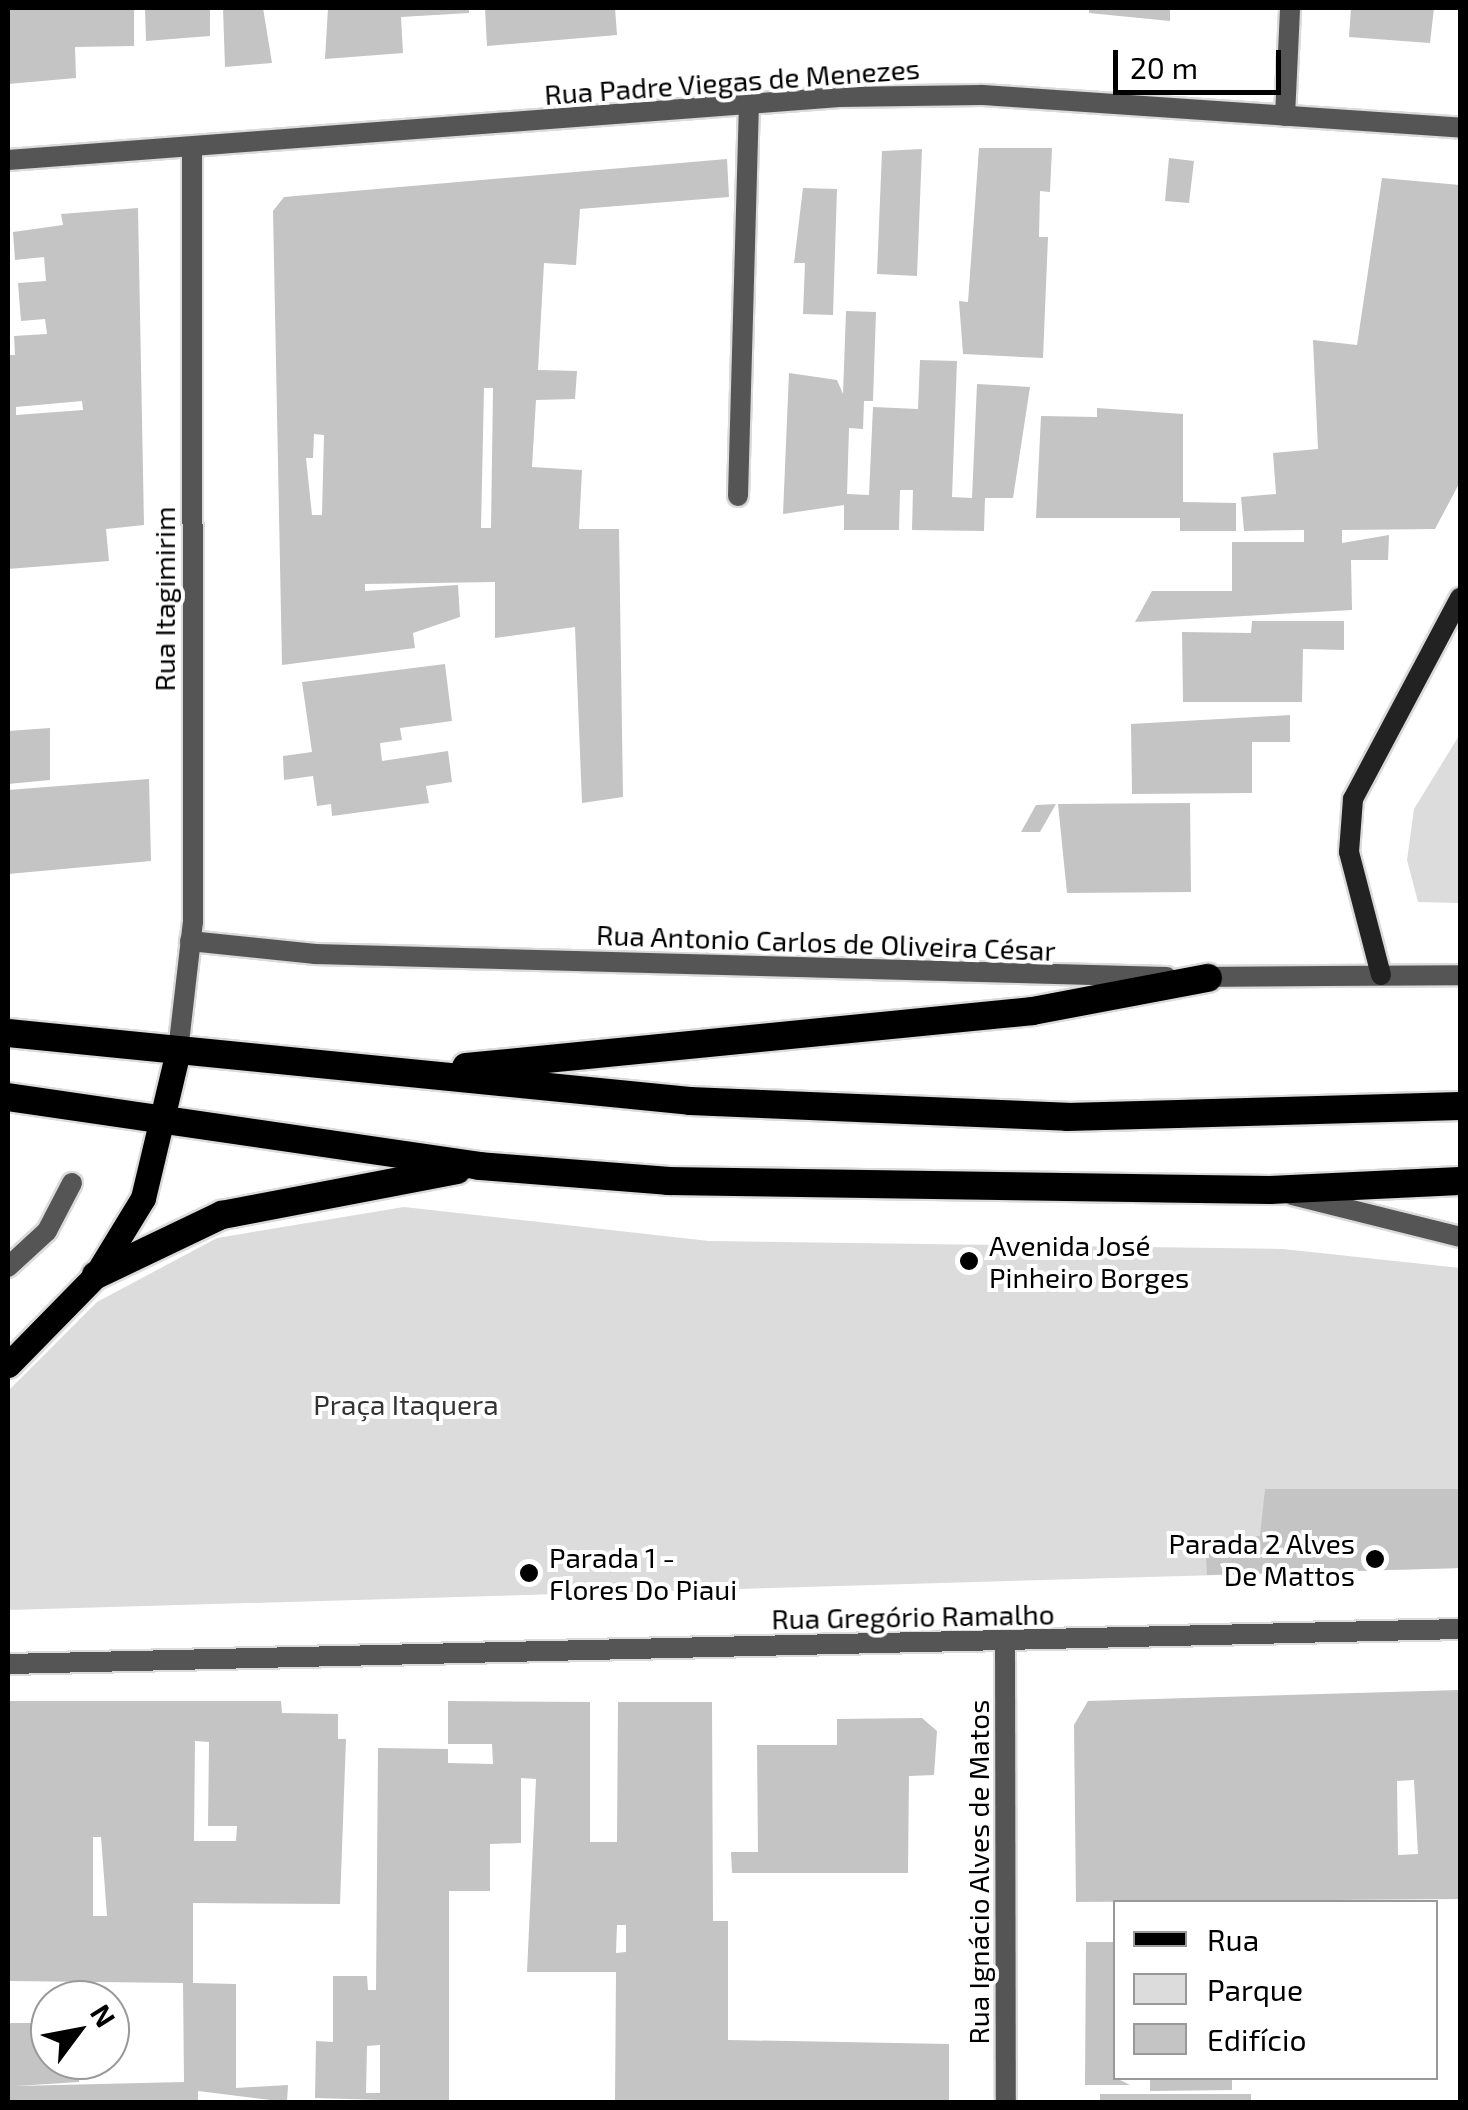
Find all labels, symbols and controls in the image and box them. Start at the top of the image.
scale bar [1118,30,1286,92]
text: 20 m [1130,49,1198,85]
street label: Rua Padre Viegas de Menezes [543,51,921,111]
street label: Rua Itagimirim [147,507,181,691]
street label: Rua Antonio Carlos de Oliveira César [595,917,1057,967]
place label: Avenida José Pinheiro Borges [989,1228,1189,1294]
marker: Avenida José Pinheiro Borges [958,1250,980,1272]
park label: Praça Itaquera [313,1387,499,1421]
place label: Parada 2 Alves De Mattos [1168,1526,1355,1592]
place label: Parada 1 - Flores Do Piaui [549,1540,737,1606]
marker: Parada 2 Alves De Mattos [1364,1548,1386,1570]
marker: Parada 1 - Flores Do Piaui [518,1562,540,1584]
street label: Rua Gregório Ramalho [771,1597,1055,1635]
street label: Rua Ignácio Alves de Matos [961,1699,995,2045]
legend [1113,1900,1438,2080]
text: Rua [1207,1921,1259,1957]
text: Parque [1207,1971,1303,2007]
north arrow [30,1980,130,2080]
text: N [84,1998,124,2033]
text: Edifício [1207,2021,1306,2057]

